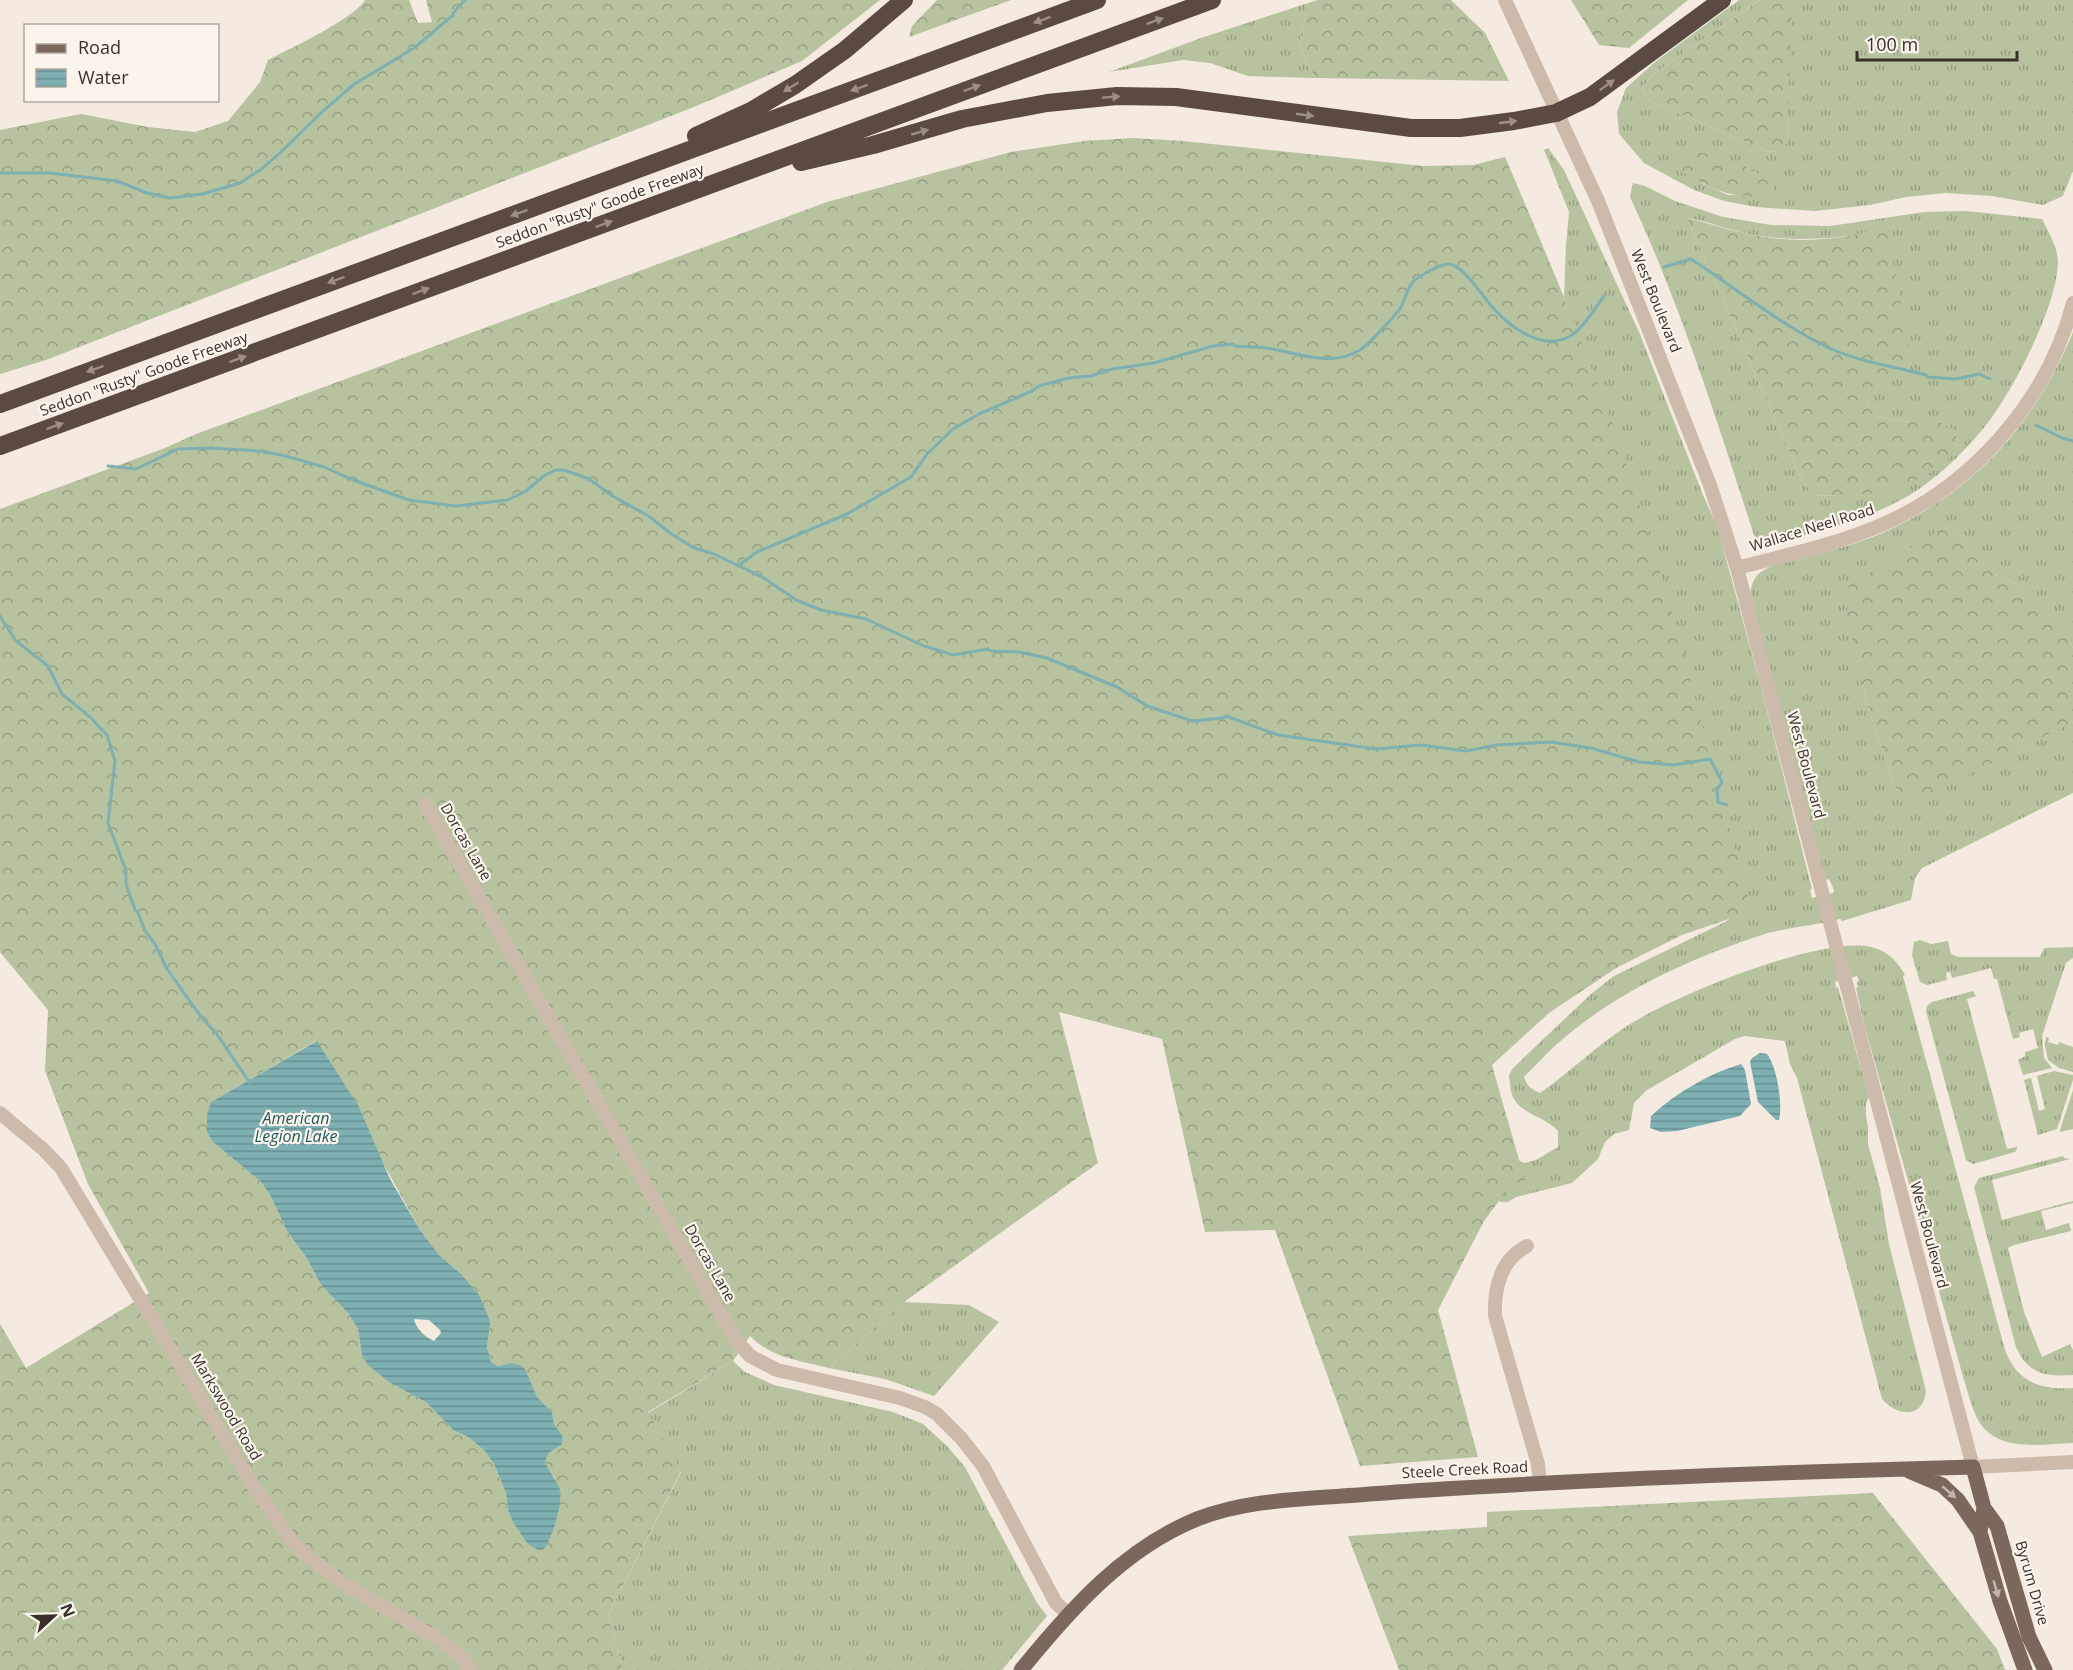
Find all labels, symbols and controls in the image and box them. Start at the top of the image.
one-way arrow [1146,15,1164,25]
one-way arrow [1033,16,1051,26]
legend [24,24,219,102]
scale bar [1857,24,2018,62]
text: 100 m [1866,32,1918,56]
text: Road [78,35,121,59]
text: Water [78,65,129,89]
one-way arrow [1599,79,1615,91]
one-way arrow [783,81,799,92]
one-way arrow [850,83,868,93]
one-way arrow [963,83,981,93]
one-way arrow [1102,92,1121,102]
one-way arrow [1295,110,1314,120]
one-way arrow [1499,117,1518,126]
one-way arrow [911,126,929,136]
street label: Seddon "Rusty" Goode Freeway [493,158,707,252]
one-way arrow [510,209,528,218]
one-way arrow [595,219,613,228]
street label: West Boulevard [1627,246,1687,355]
one-way arrow [327,276,345,286]
one-way arrow [412,286,430,296]
street label: Seddon "Rusty" Goode Freeway [37,326,251,420]
one-way arrow [229,353,247,363]
one-way arrow [85,365,103,375]
one-way arrow [46,421,64,431]
street label: Wallace Neel Road [1747,499,1876,555]
street label: West Boulevard [1783,709,1831,820]
street label: Dorcas Lane [437,799,497,884]
water label: American Legion Lake [255,1107,337,1147]
street label: West Boulevard [1906,1179,1954,1290]
street label: Dorcas Lane [681,1220,741,1305]
street label: Markswood Road [187,1349,267,1464]
street label: Steele Creek Road [1401,1456,1529,1482]
one-way arrow [1941,1485,1957,1498]
street label: Byrum Drive [2011,1538,2055,1627]
one-way arrow [1992,1580,2001,1598]
north arrow [24,1586,84,1646]
text: N [55,1600,81,1621]

